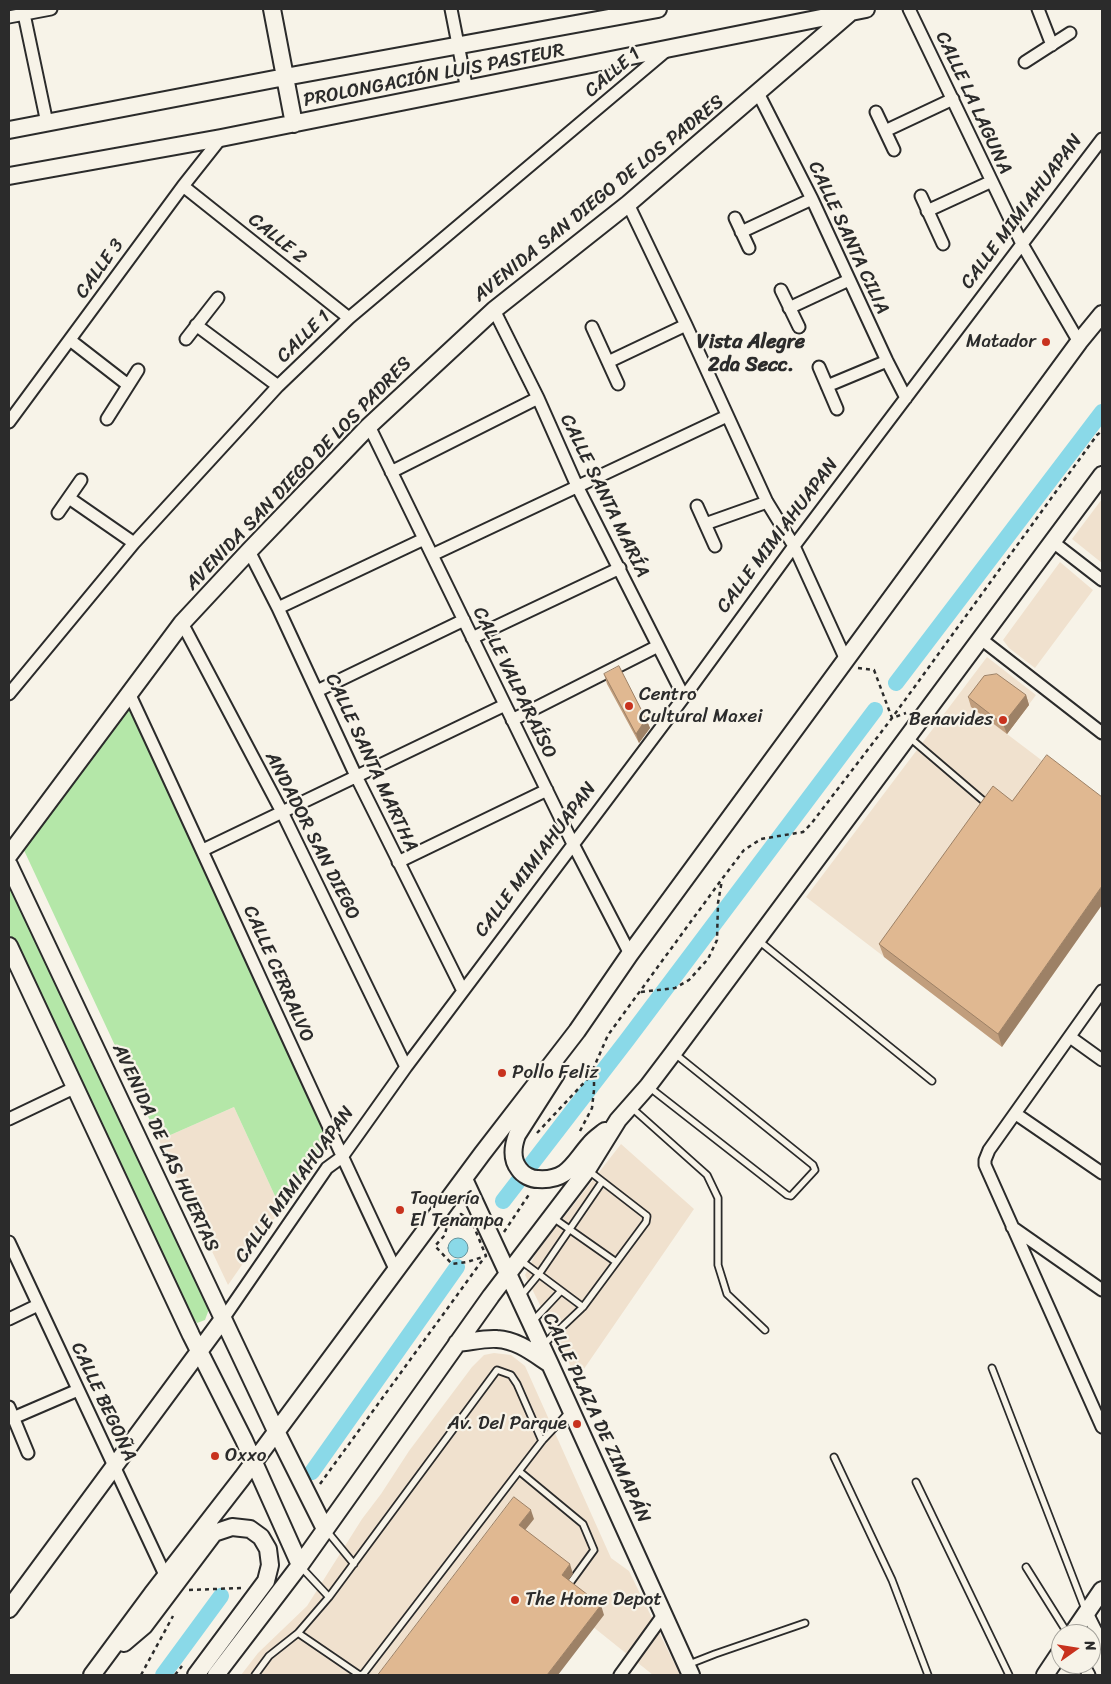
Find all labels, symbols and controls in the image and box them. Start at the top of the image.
street label: CALLE LA LAGUNA [930,28,1016,178]
street label: PROLONGACIÓN LUIS PASTEUR [302,40,566,112]
street label: CALLE 1 [581,43,645,103]
street label: AVENIDA SAN DIEGO DE LOS PADRES [469,91,729,307]
street label: CALLE MIMIAHUAPAN [956,130,1088,294]
street label: CALLE SANTA CILIA [803,158,893,318]
street label: CALLE 2 [243,209,311,269]
street label: CALLE 3 [71,235,129,303]
street label: CALLE 1 [273,306,335,368]
district label: Vista Alegre 2da Secc. [697,331,805,378]
place label: Matador [966,331,1036,353]
marker: Matador [1040,336,1052,348]
street label: AVENIDA SAN DIEGO DE LOS PADRES [181,353,417,595]
street label: CALLE SANTA MARÍA [555,411,653,581]
street label: CALLE MIMIAHUAPAN [712,454,844,618]
street label: CALLE VALPARAÍSO [467,603,561,763]
street label: CALLE SANTA MARTHA [320,670,422,856]
place label: Centro Cultural Maxei [639,684,762,728]
marker: Centro Cultural Maxei [623,700,635,712]
place label: Benavides [909,709,993,731]
marker: Benavides [997,714,1009,726]
street label: ANDADOR SAN DIEGO [260,748,364,924]
street label: CALLE MIMIAHUAPAN [470,778,602,942]
street label: CALLE CERRALVO [238,902,318,1046]
street label: AVENIDA DE LAS HUERTAS [107,1040,223,1256]
place label: Pollo Feliz [512,1062,598,1084]
marker: Pollo Feliz [496,1067,508,1079]
street label: CALLE MIMIAHUAPAN [231,1102,359,1268]
place label: Taquería El Tenampa [410,1188,503,1232]
marker: Taquería El Tenampa [394,1204,406,1216]
street label: CALLE PLAZA DE ZIMAPÁN [537,1309,655,1527]
street label: CALLE BEGOÑA [65,1339,141,1465]
place label: Av. Del Parque [448,1413,567,1435]
marker: Av. Del Parque [571,1418,583,1430]
place label: Oxxo [225,1445,266,1467]
marker: Oxxo [209,1450,221,1462]
place label: The Home Depot [525,1589,662,1611]
marker: The Home Depot [509,1594,521,1606]
north arrow [1051,1624,1101,1674]
text: N [1077,1638,1103,1653]

